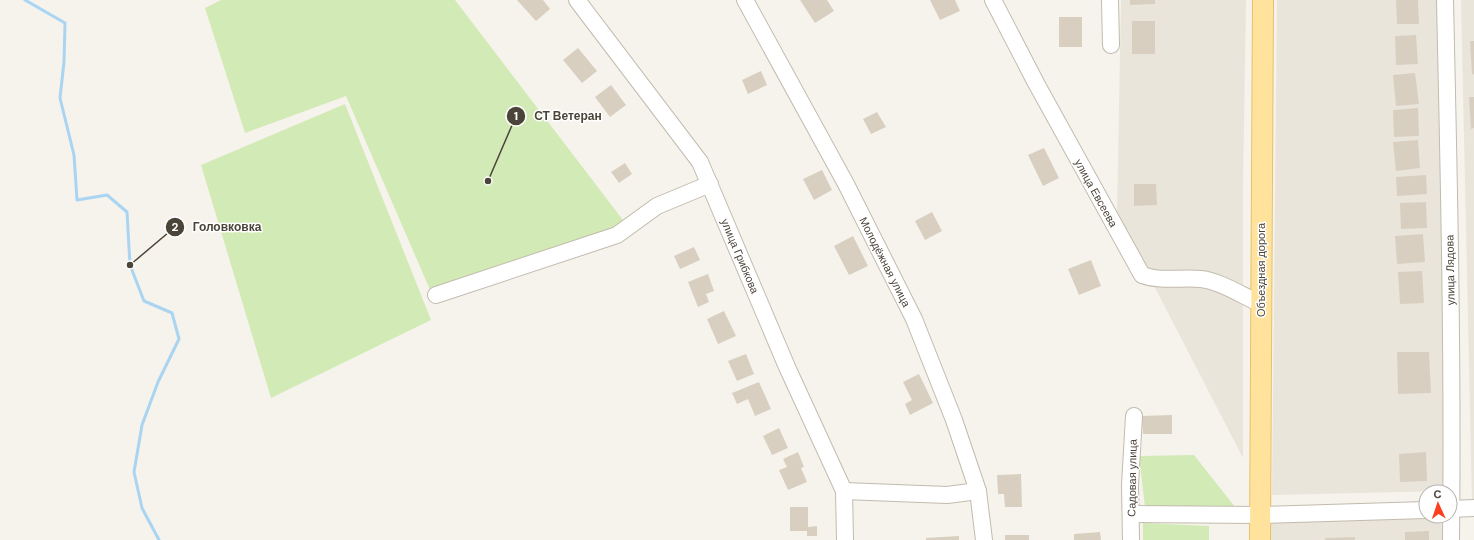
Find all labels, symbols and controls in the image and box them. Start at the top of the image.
callout: СТ Ветеран [506,104,610,128]
text: 1 [514,108,518,124]
text: СТ Ветеран [534,108,602,124]
street label: улица Евсеева [1072,156,1121,230]
callout: Головковка [165,215,269,239]
street label: Молодёжная улица [856,215,914,310]
street label: улица Грибкова [718,216,762,296]
text: 2 [172,219,179,235]
text: Головковка [193,219,262,235]
street label: Объездная дорога [1254,222,1268,317]
street label: улица Лядова [1442,234,1458,305]
street label: Садовая улица [1124,438,1140,517]
north arrow [1418,484,1458,524]
text: С [1433,487,1442,501]

